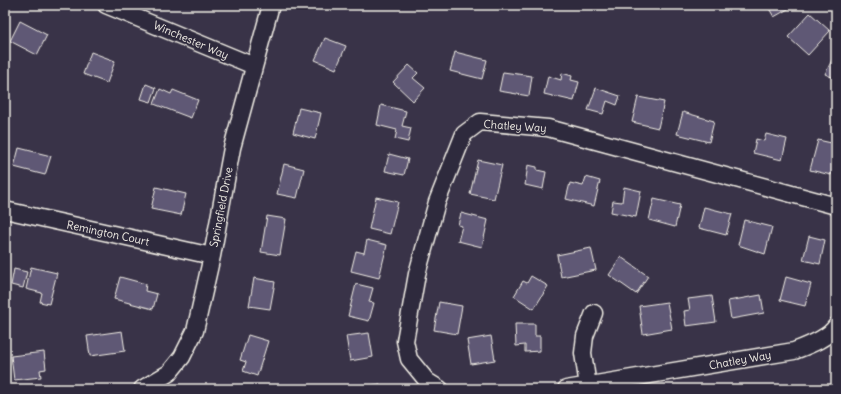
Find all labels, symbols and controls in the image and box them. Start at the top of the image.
street label: Winchester Way [151,18,231,62]
street label: Chatley Way [483,117,547,135]
street label: Springfield Drive [206,166,236,248]
street label: Remington Court [65,217,151,249]
street label: Chatley Way [708,348,772,372]

